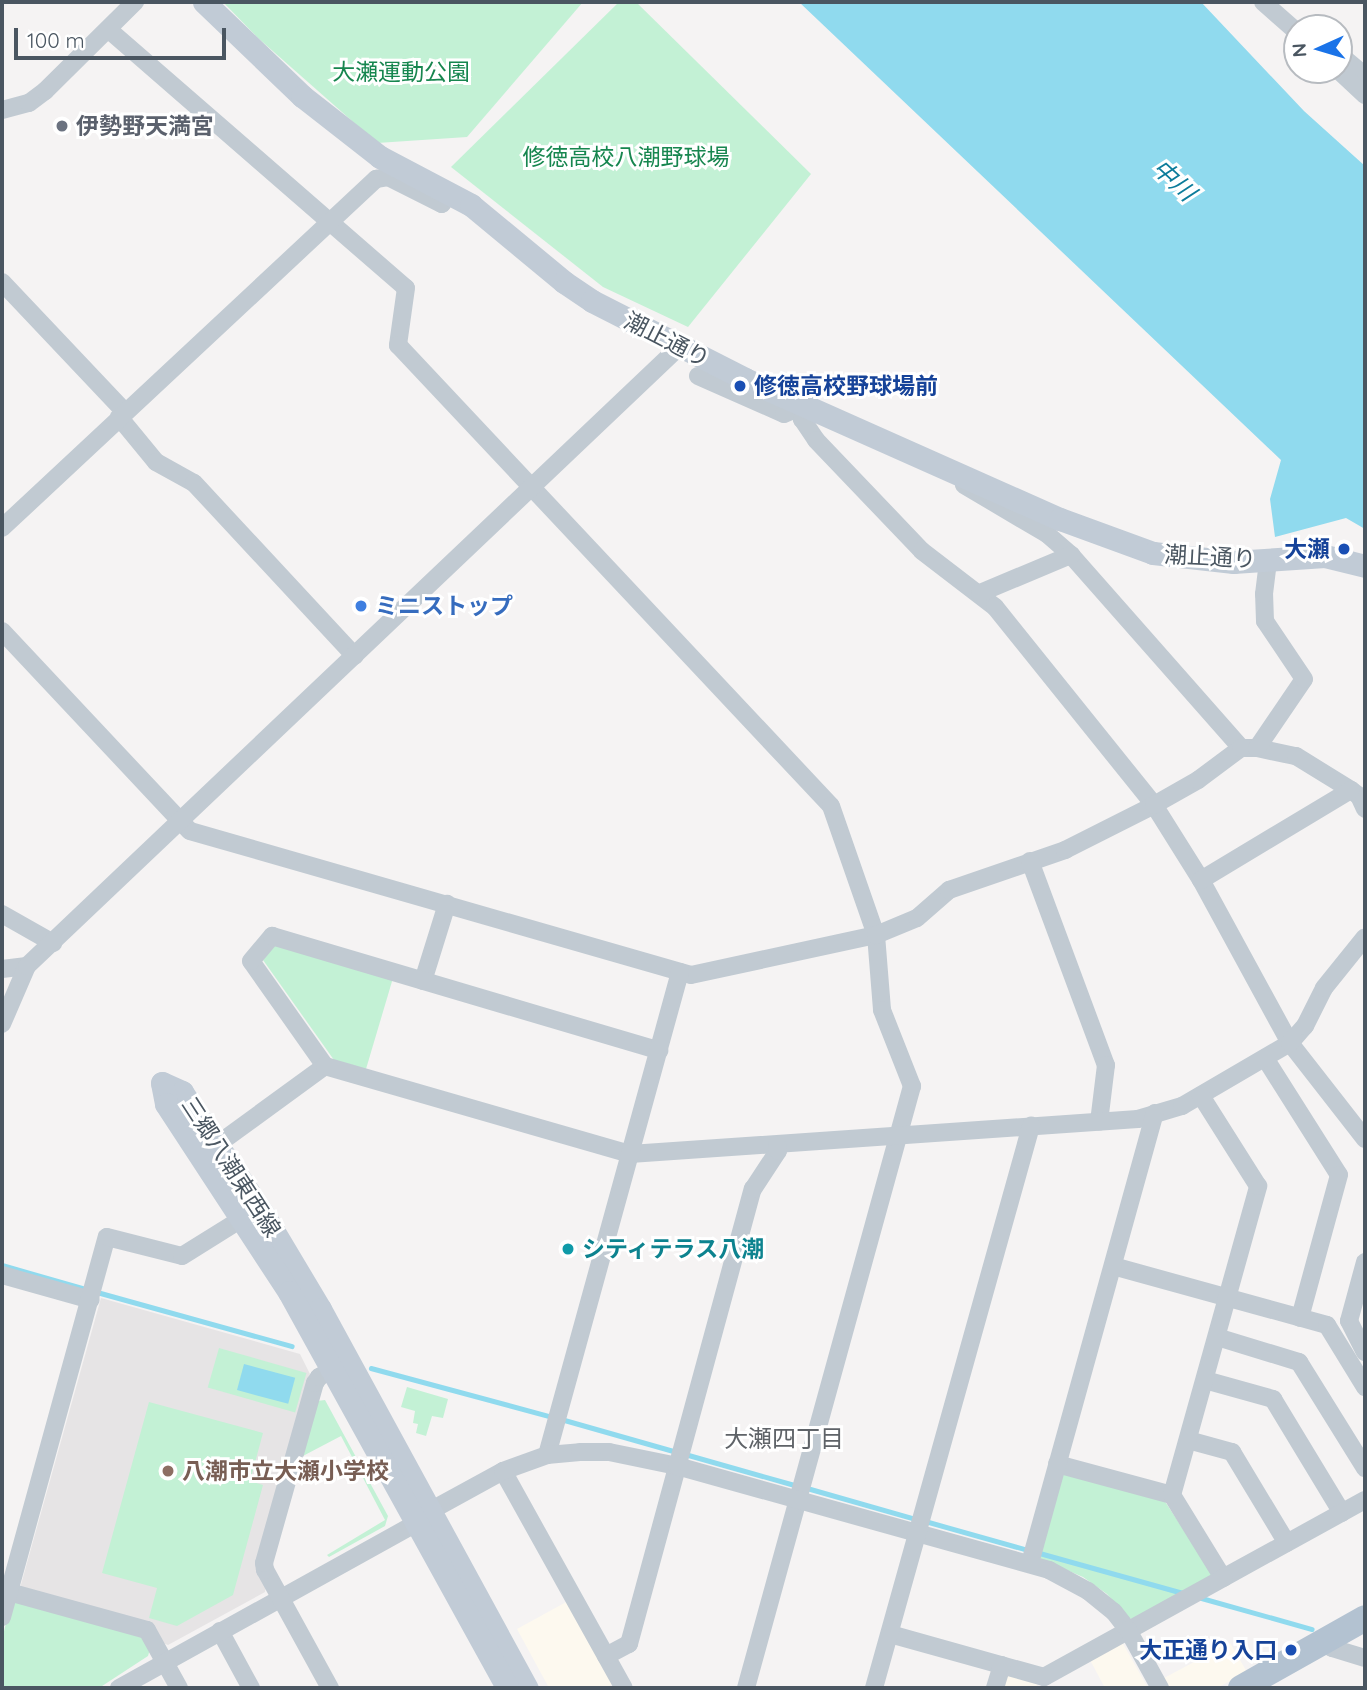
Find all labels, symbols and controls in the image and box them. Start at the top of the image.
scale bar [18,14,229,58]
north arrow [1283,14,1353,84]
text: 100 m [27,27,85,53]
text: N [1287,43,1312,58]
park label: 大瀬運動公園 [332,58,470,86]
place label: 伊勢野天満宮 [76,112,214,140]
marker: 伊勢野天満宮 [54,118,70,134]
park label: 修徳高校八潮野球場 [523,143,729,171]
water label: 中川 [1147,153,1201,207]
street label: 潮止通り [620,307,714,373]
place label: 修徳高校野球場前 [754,372,938,400]
marker: 修徳高校野球場前 [732,378,748,394]
place label: 大瀬 [1284,535,1330,563]
street label: 潮止通り [1163,541,1257,573]
marker: 大瀬 [1336,541,1352,557]
place label: ミニストップ [375,592,513,620]
marker: ミニストップ [353,598,369,614]
street label: 三郷八潮東西線 [176,1092,286,1242]
place label: シティテラス八潮 [582,1235,766,1263]
marker: シティテラス八潮 [560,1241,576,1257]
district label: 大瀬四丁目 [724,1425,844,1453]
place label: 八潮市立大瀬小学校 [182,1457,389,1485]
marker: 八潮市立大瀬小学校 [160,1463,176,1479]
place label: 大正通り入口 [1139,1636,1277,1664]
marker: 大正通り入口 [1283,1642,1299,1658]

